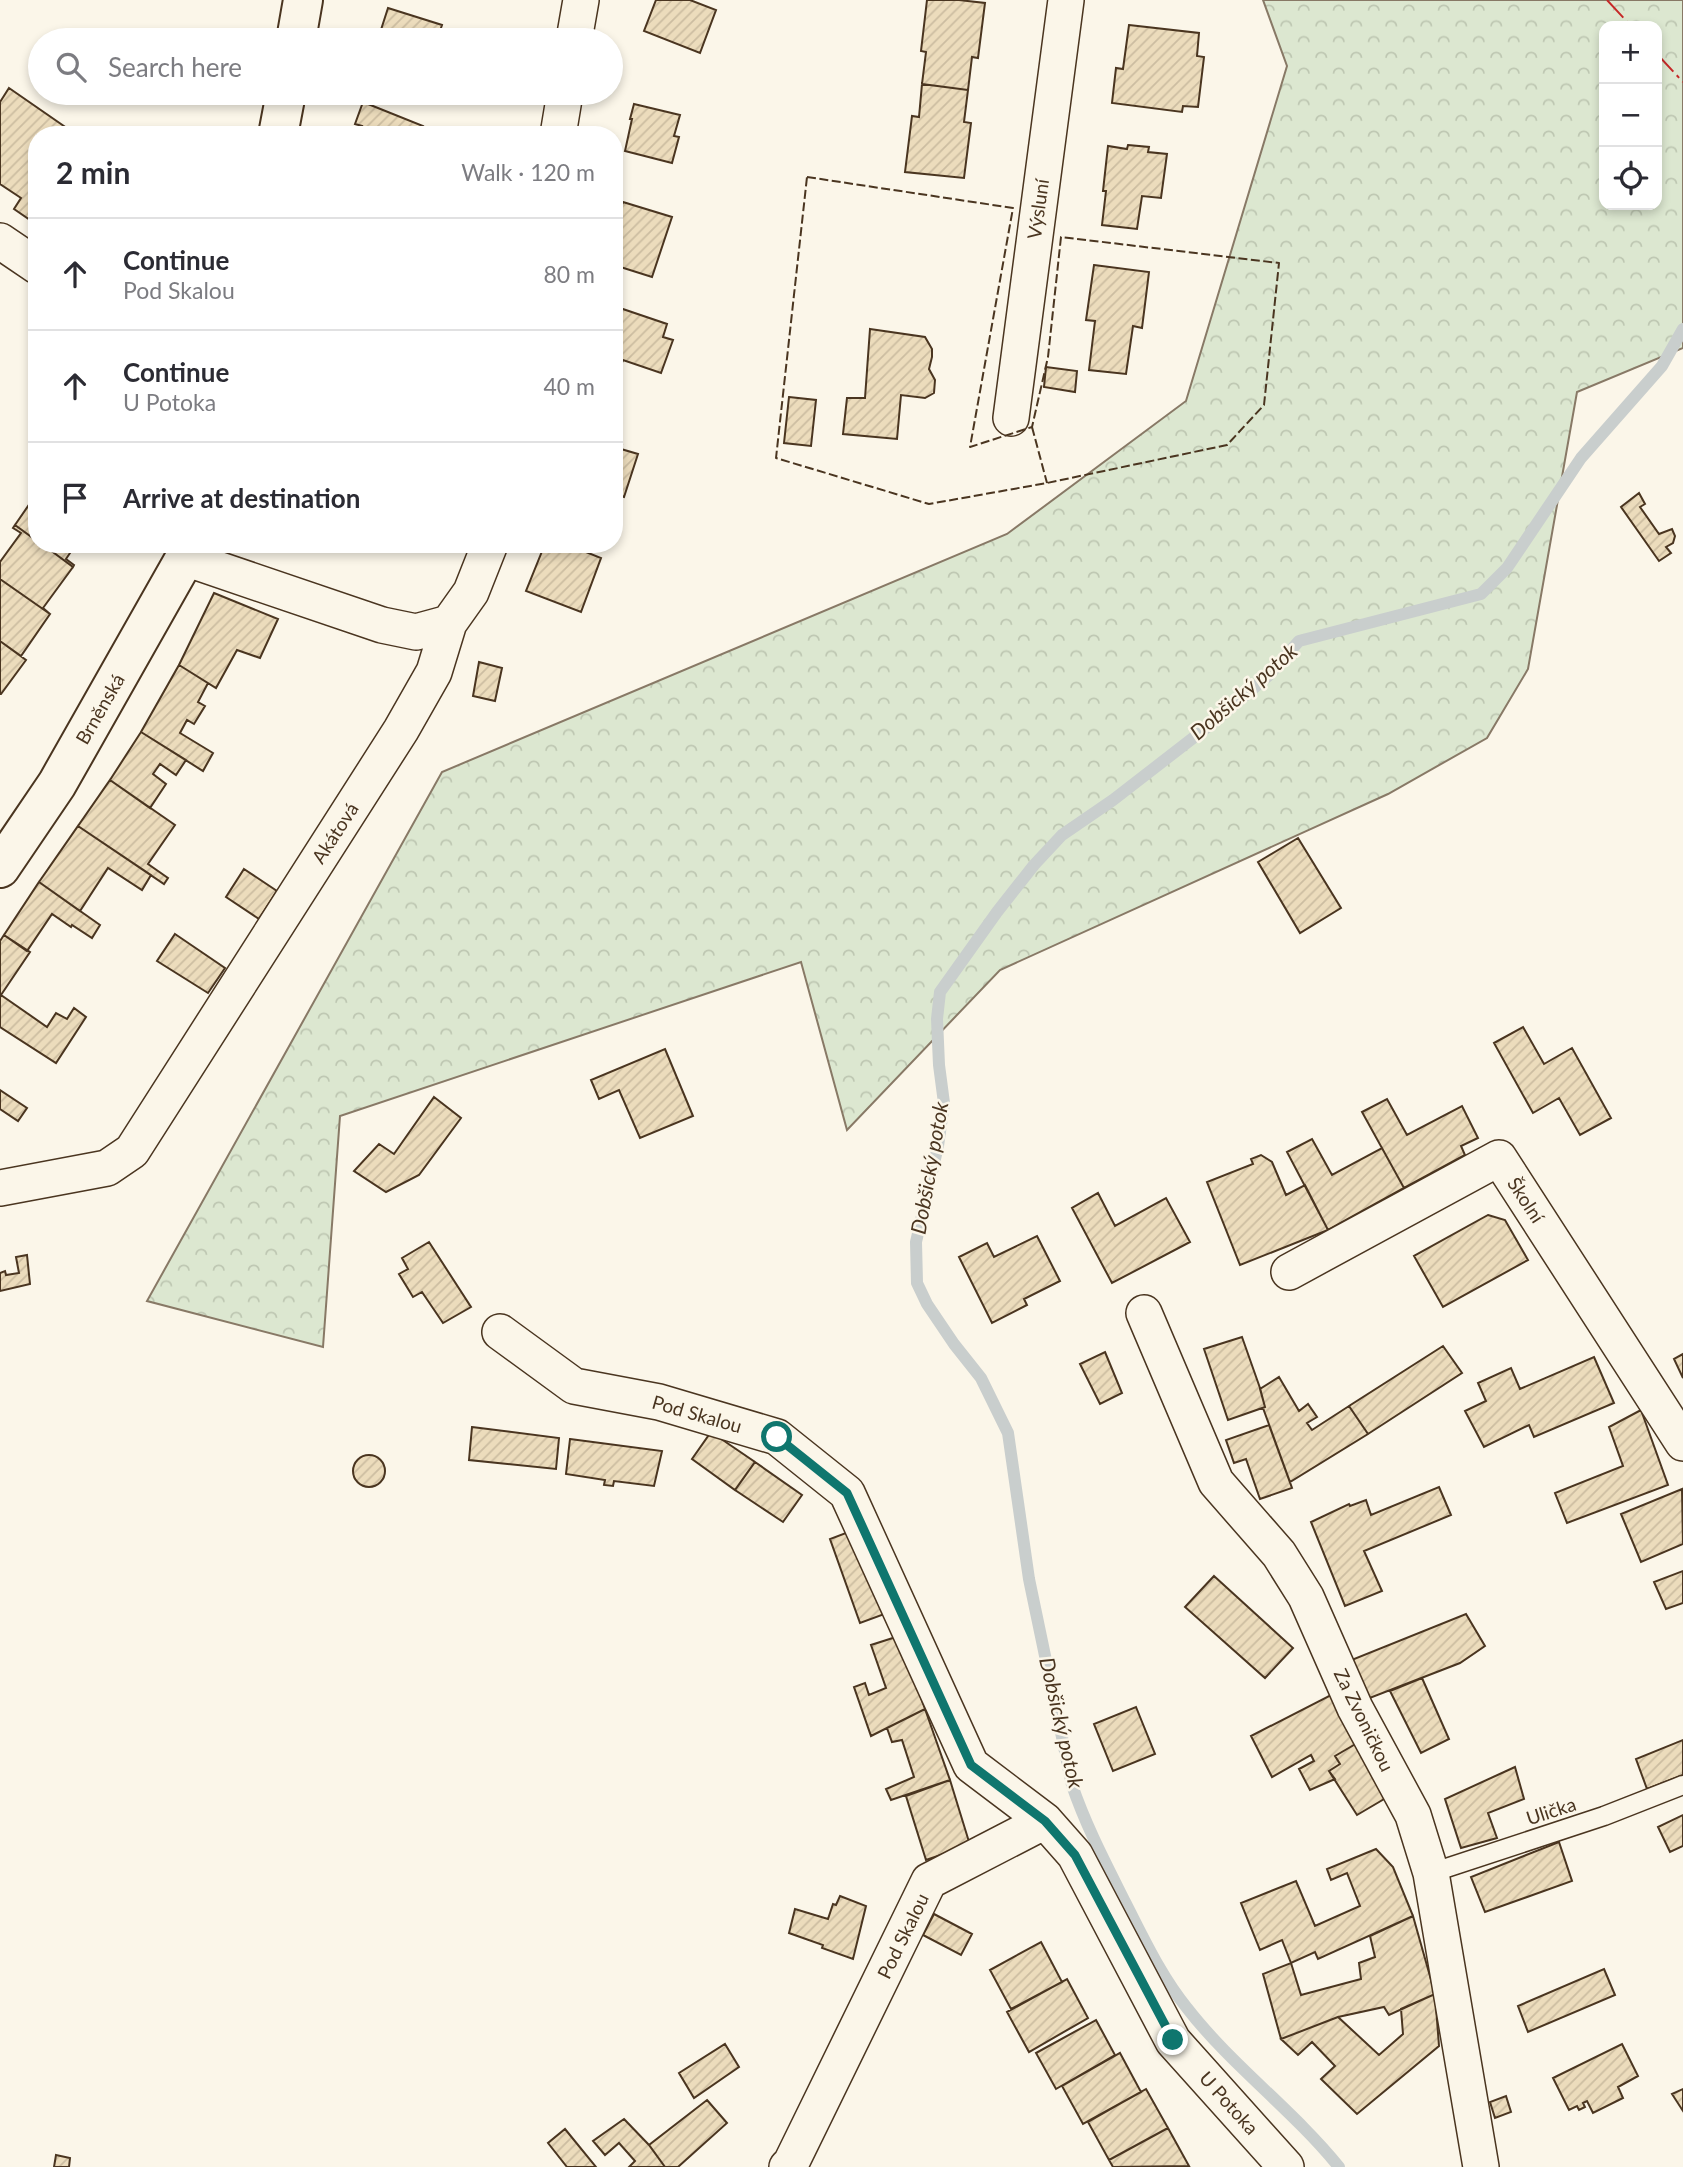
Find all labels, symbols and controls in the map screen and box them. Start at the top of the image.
map controls [1599,21,1662,210]
button: + [1599,21,1662,84]
search box [28,28,623,105]
icon: search [52,48,90,86]
text: Search here [108,51,242,83]
button: − [1599,84,1662,147]
button: locate [1599,147,1662,210]
text: 2 min [56,154,130,190]
text: Walk · 120 m [461,158,595,186]
street label: Výsluní [1022,176,1053,240]
text: Continue [123,244,229,276]
icon: ahead [56,255,94,293]
text: 80 m [544,260,595,288]
text: Pod Skalou [123,276,235,304]
text: Continue [123,356,229,388]
icon: ahead [56,367,94,405]
text: 40 m [544,372,595,400]
text: U Potoka [123,388,216,416]
icon: arrive [56,479,94,517]
text: Arrive at destination [123,482,360,514]
water label: Dobšický potok [1184,637,1303,744]
street label: Brněnská [70,669,129,748]
street label: Akátová [306,798,363,868]
water label: Dobšický potok [905,1099,953,1236]
street label: Školní [1503,1173,1550,1228]
street label: Pod Skalou [650,1390,745,1437]
route start [761,1421,792,1452]
water label: Dobšický potok [1035,1655,1090,1792]
street label: Za Zvoničkou [1330,1665,1399,1775]
street label: Ulička [1523,1792,1579,1829]
street label: Pod Skalou [872,1889,933,1982]
route end [1157,2024,1188,2055]
street label: U Potoka [1195,2066,1264,2139]

